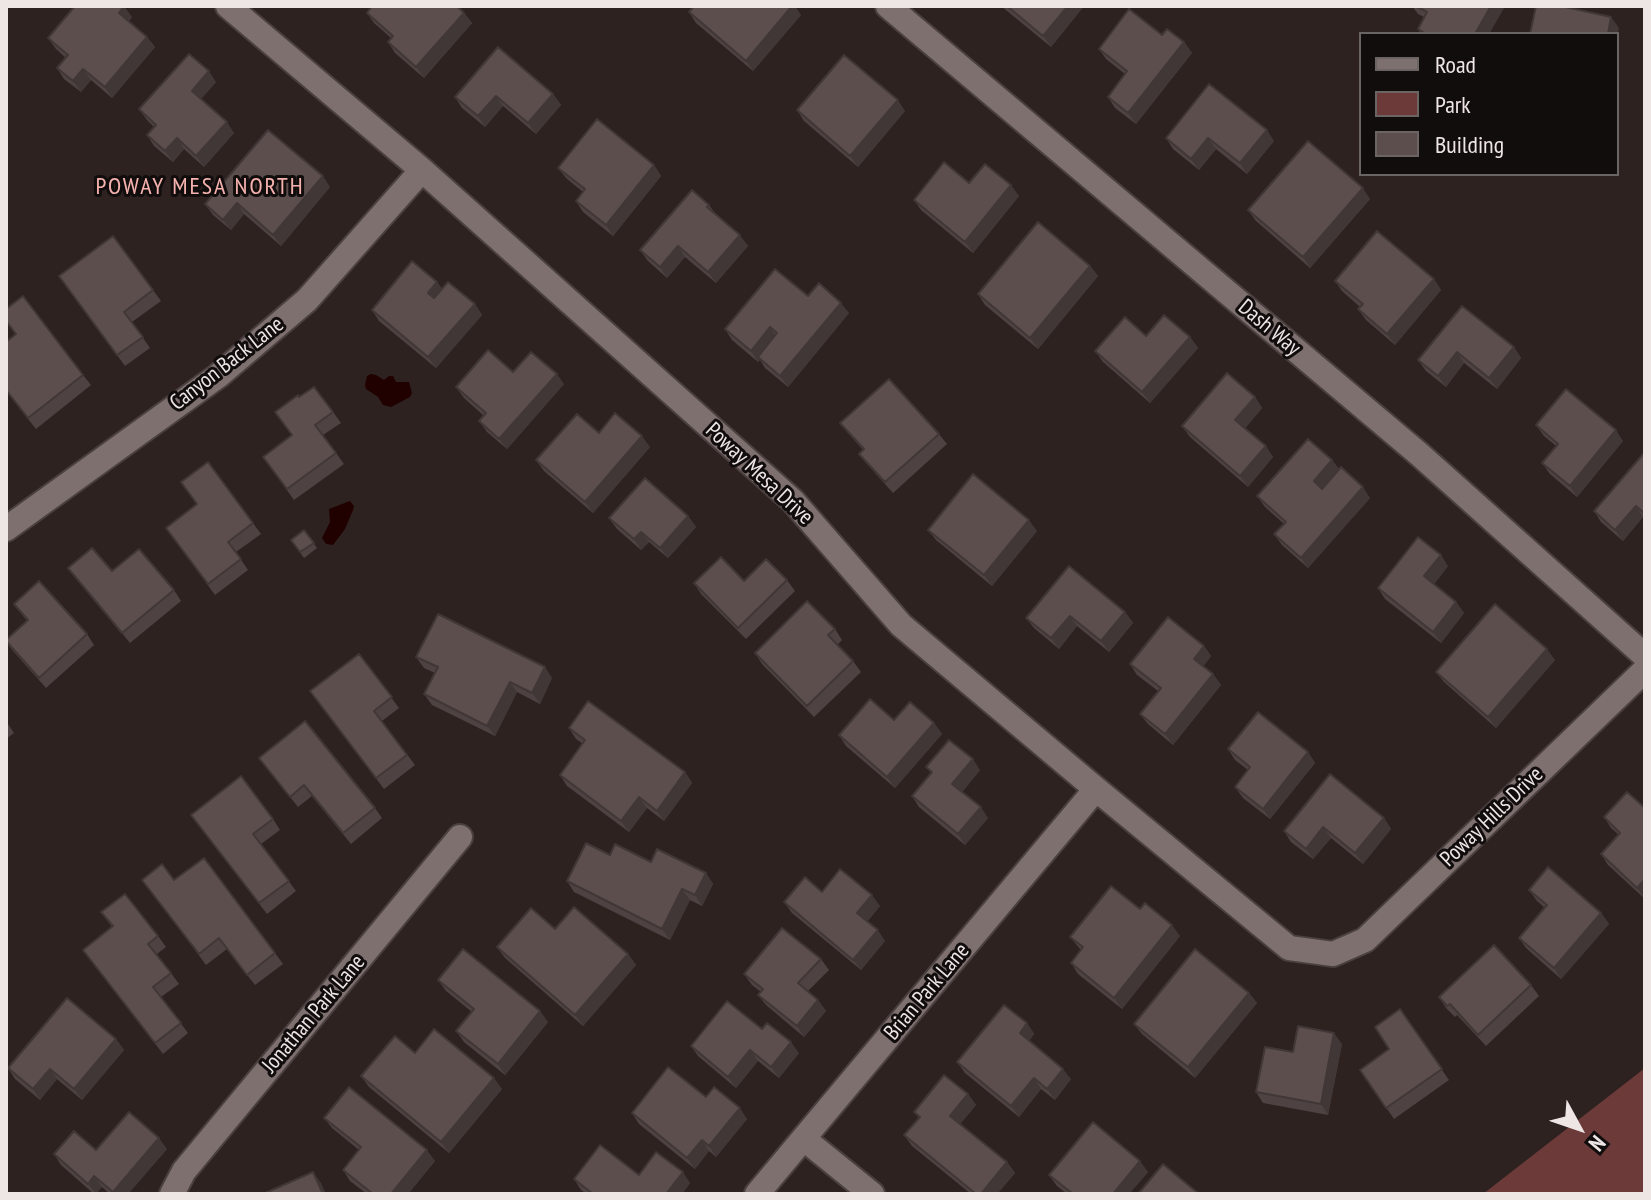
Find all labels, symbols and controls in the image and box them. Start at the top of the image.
legend [1359,32,1619,176]
text: Road [1435,49,1476,80]
text: Park [1435,89,1471,120]
text: Building [1435,129,1504,160]
district label: POWAY MESA NORTH [95,173,305,201]
street label: Dash Way [1232,294,1306,362]
street label: Canyon Back Lane [165,311,289,417]
street label: Poway Mesa Drive [700,418,818,530]
street label: Poway Hills Drive [1435,762,1549,872]
street label: Brian Park Lane [879,938,975,1046]
street label: Jonathan Park Lane [257,950,371,1078]
north arrow [1539,1088,1619,1168]
text: N [1583,1130,1612,1157]

